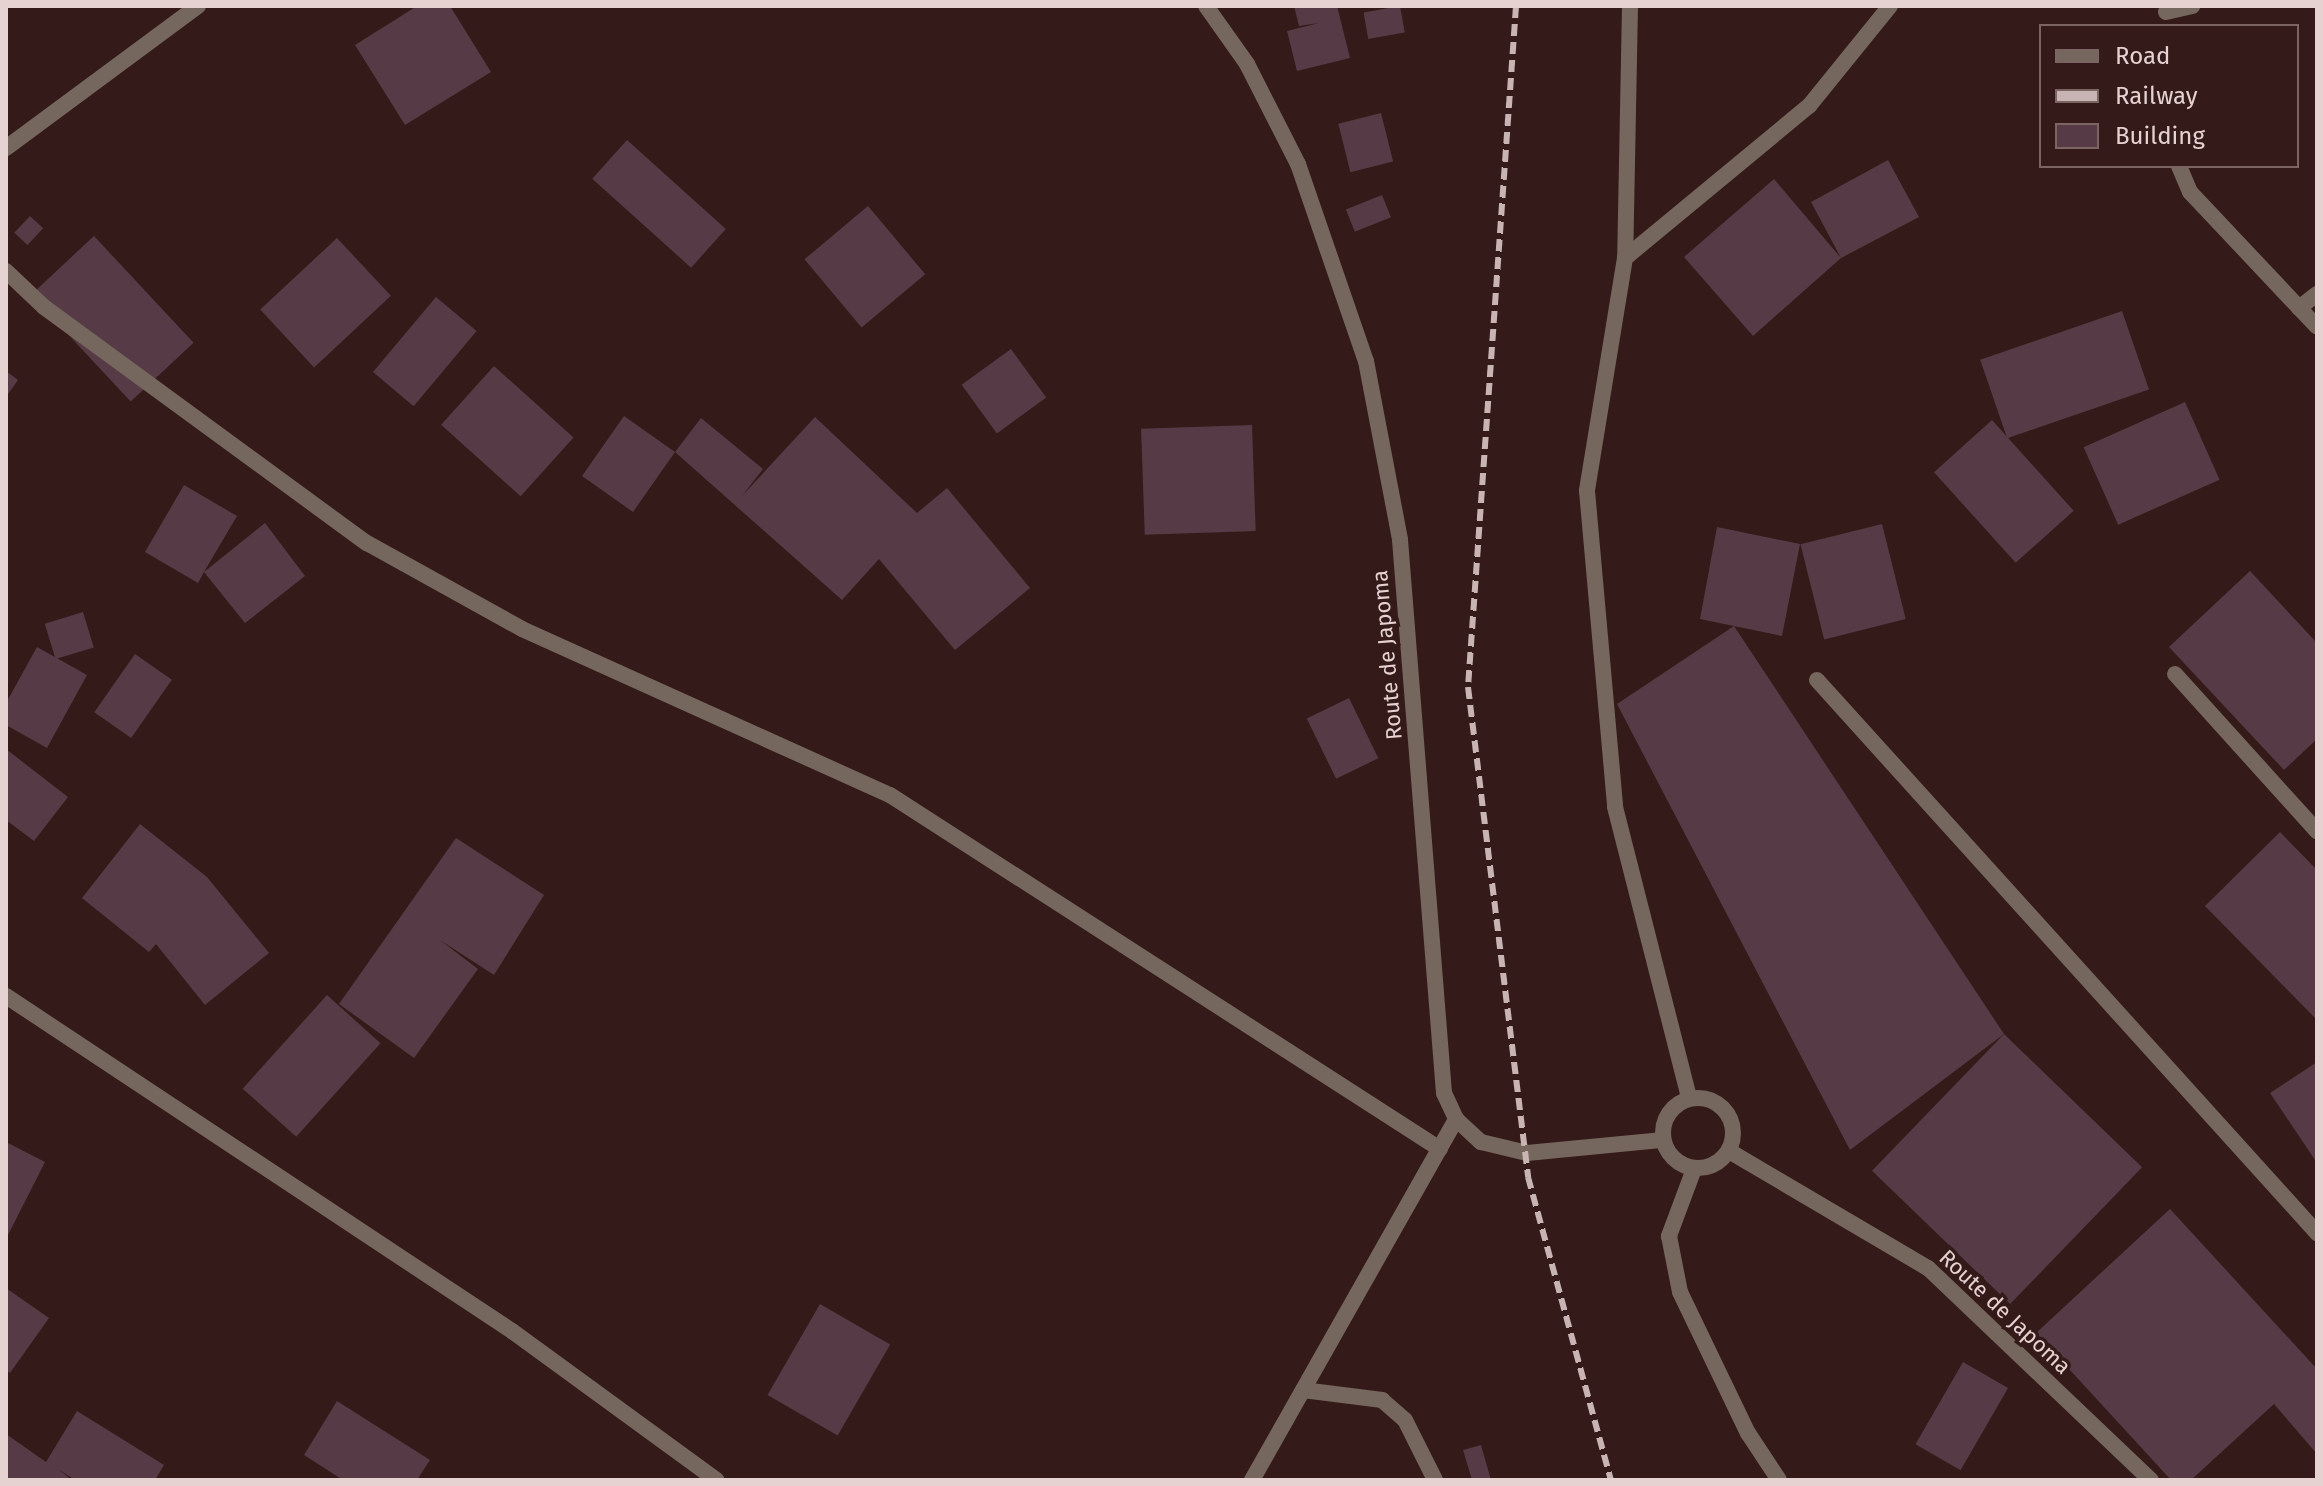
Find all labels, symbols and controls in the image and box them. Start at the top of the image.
legend [2039,24,2299,168]
text: Road [2115,42,2170,70]
text: Railway [2115,82,2198,110]
text: Building [2115,122,2205,150]
street label: Route de Japoma [1366,569,1408,741]
street label: Route de Japoma [1934,1244,2076,1380]

